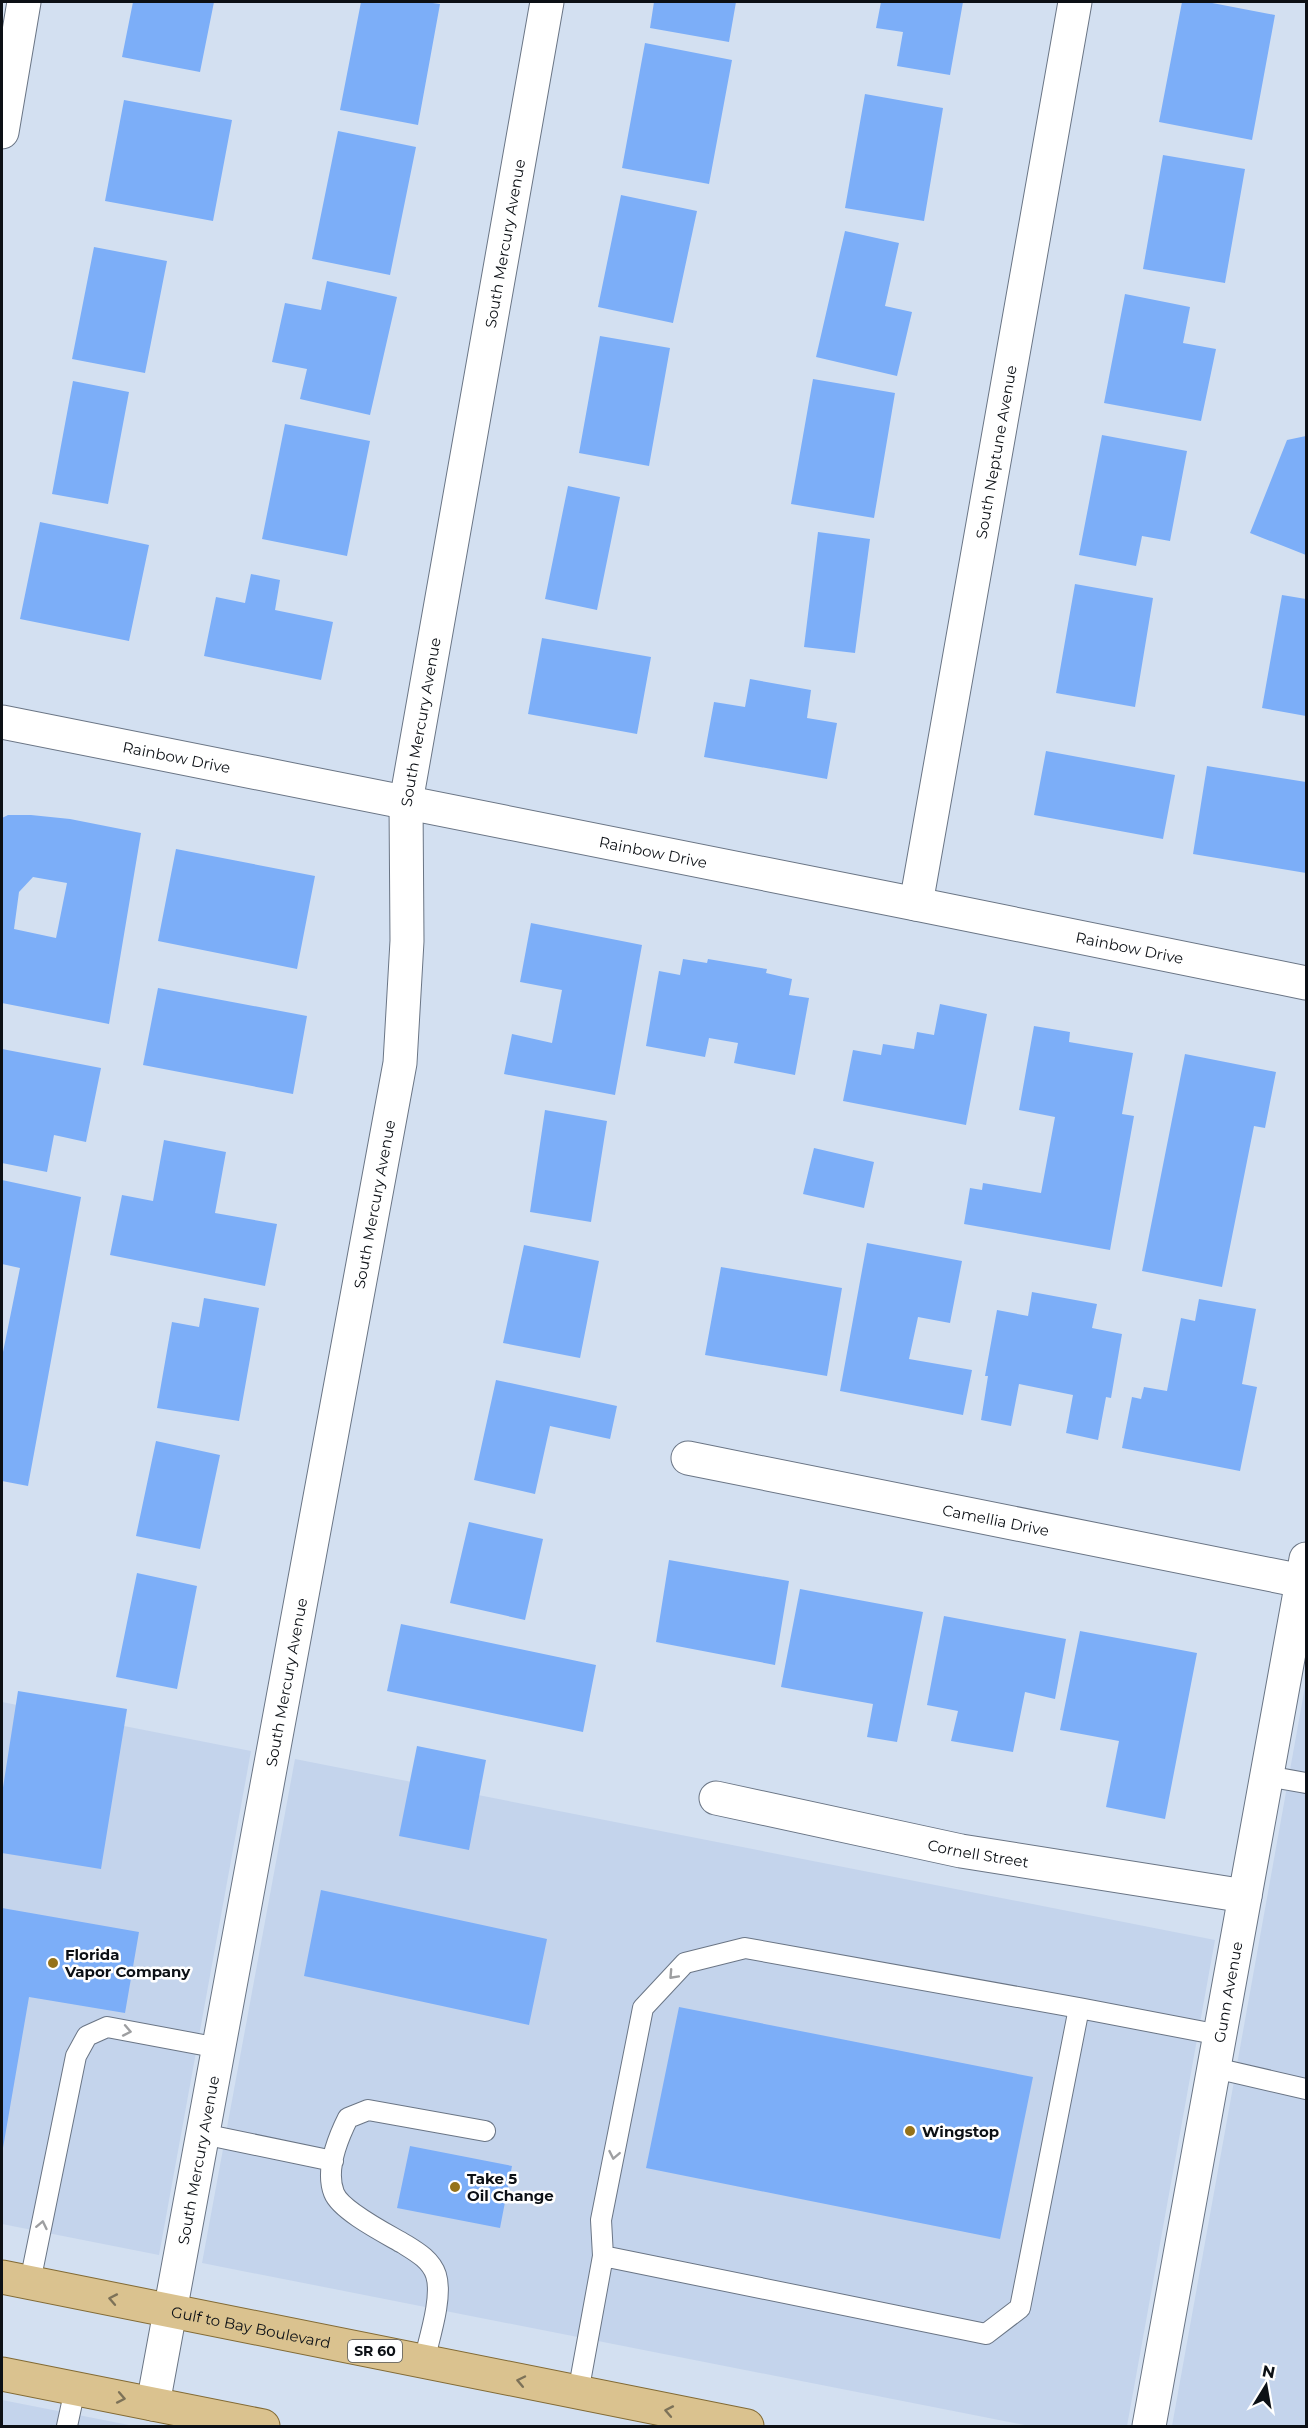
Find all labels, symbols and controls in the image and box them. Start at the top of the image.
street label: South Mercury Avenue [480,157,529,329]
street label: South Neptune Avenue [971,364,1020,540]
street label: South Mercury Avenue [396,636,444,808]
street label: Rainbow Drive [121,737,232,777]
street label: Rainbow Drive [598,832,709,872]
street label: Rainbow Drive [1074,927,1185,967]
street label: South Mercury Avenue [349,1118,399,1290]
street label: Camellia Drive [941,1500,1051,1540]
street label: South Mercury Avenue [261,1596,311,1768]
street label: Cornell Street [926,1835,1030,1871]
street label: Gunn Avenue [1209,1940,1246,2044]
place label: Florida Vapor Company [64,1945,191,1981]
marker: Florida Vapor Company [46,1956,60,1970]
one-way arrow [669,1969,680,1979]
one-way arrow [121,2024,131,2037]
street label: South Mercury Avenue [173,2074,223,2246]
place label: Wingstop [922,2122,999,2141]
marker: Wingstop [903,2124,917,2138]
one-way arrow [608,2150,621,2160]
place label: Take 5 Oil Change [467,2169,554,2205]
marker: Take 5 Oil Change [448,2180,462,2194]
one-way arrow [35,2220,48,2230]
one-way arrow [109,2293,119,2306]
street label: Gulf to Bay Boulevard [170,2302,333,2352]
road number: SR 60 [348,2340,402,2362]
north arrow [1236,2356,1296,2416]
text: N [1261,2361,1277,2382]
one-way arrow [516,2375,526,2388]
one-way arrow [115,2391,125,2404]
one-way arrow [665,2405,675,2418]

